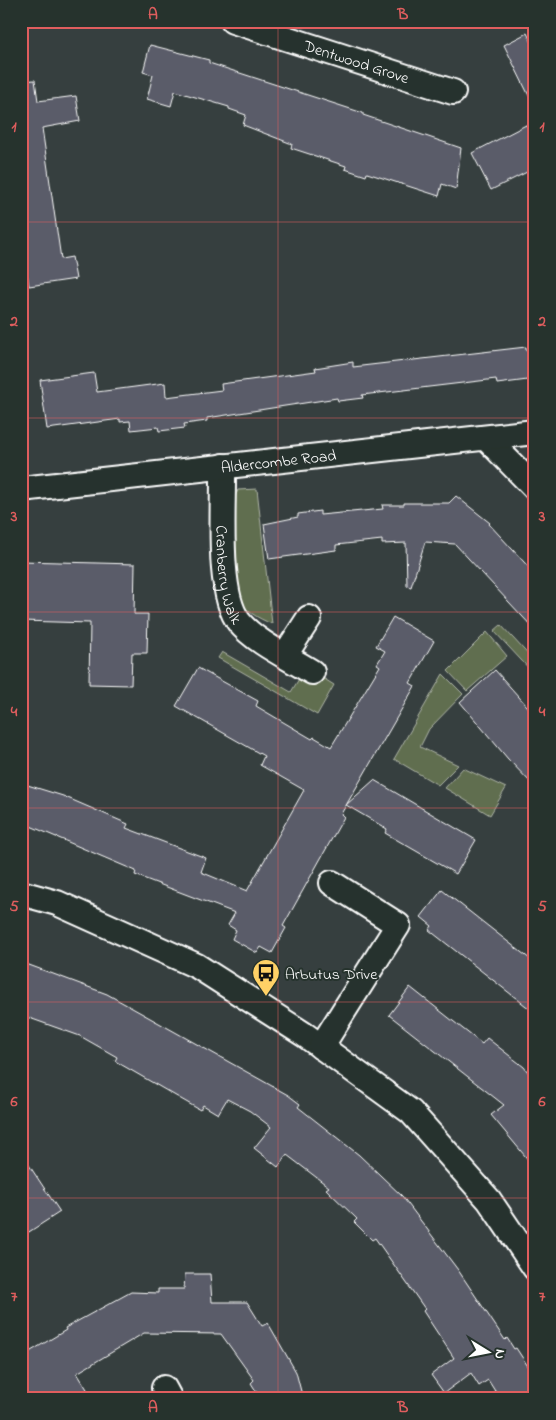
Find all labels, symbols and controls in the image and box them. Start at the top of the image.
text: A [148,3,158,27]
text: B [397,3,409,27]
street label: Dentwood Grove [299,34,413,91]
text: 1 [11,115,17,139]
text: 1 [539,115,545,139]
text: 2 [9,310,18,334]
text: 2 [537,310,546,334]
street label: Aldercombe Road [220,444,338,481]
text: 3 [10,505,18,529]
text: 3 [538,505,546,529]
street label: Cranberry Walk [208,525,248,631]
text: 4 [10,700,18,724]
text: 4 [538,700,546,724]
text: 5 [9,895,19,919]
text: 5 [537,895,547,919]
bus stop icon: Arbutus Drive [251,958,281,997]
place label: Arbutus Drive [285,963,378,987]
text: 6 [9,1090,18,1114]
text: 6 [537,1090,546,1114]
text: 7 [11,1285,18,1309]
text: 7 [539,1285,546,1309]
north arrow [464,1328,514,1378]
text: N [488,1348,510,1360]
text: A [148,1396,158,1420]
text: B [397,1396,409,1420]

